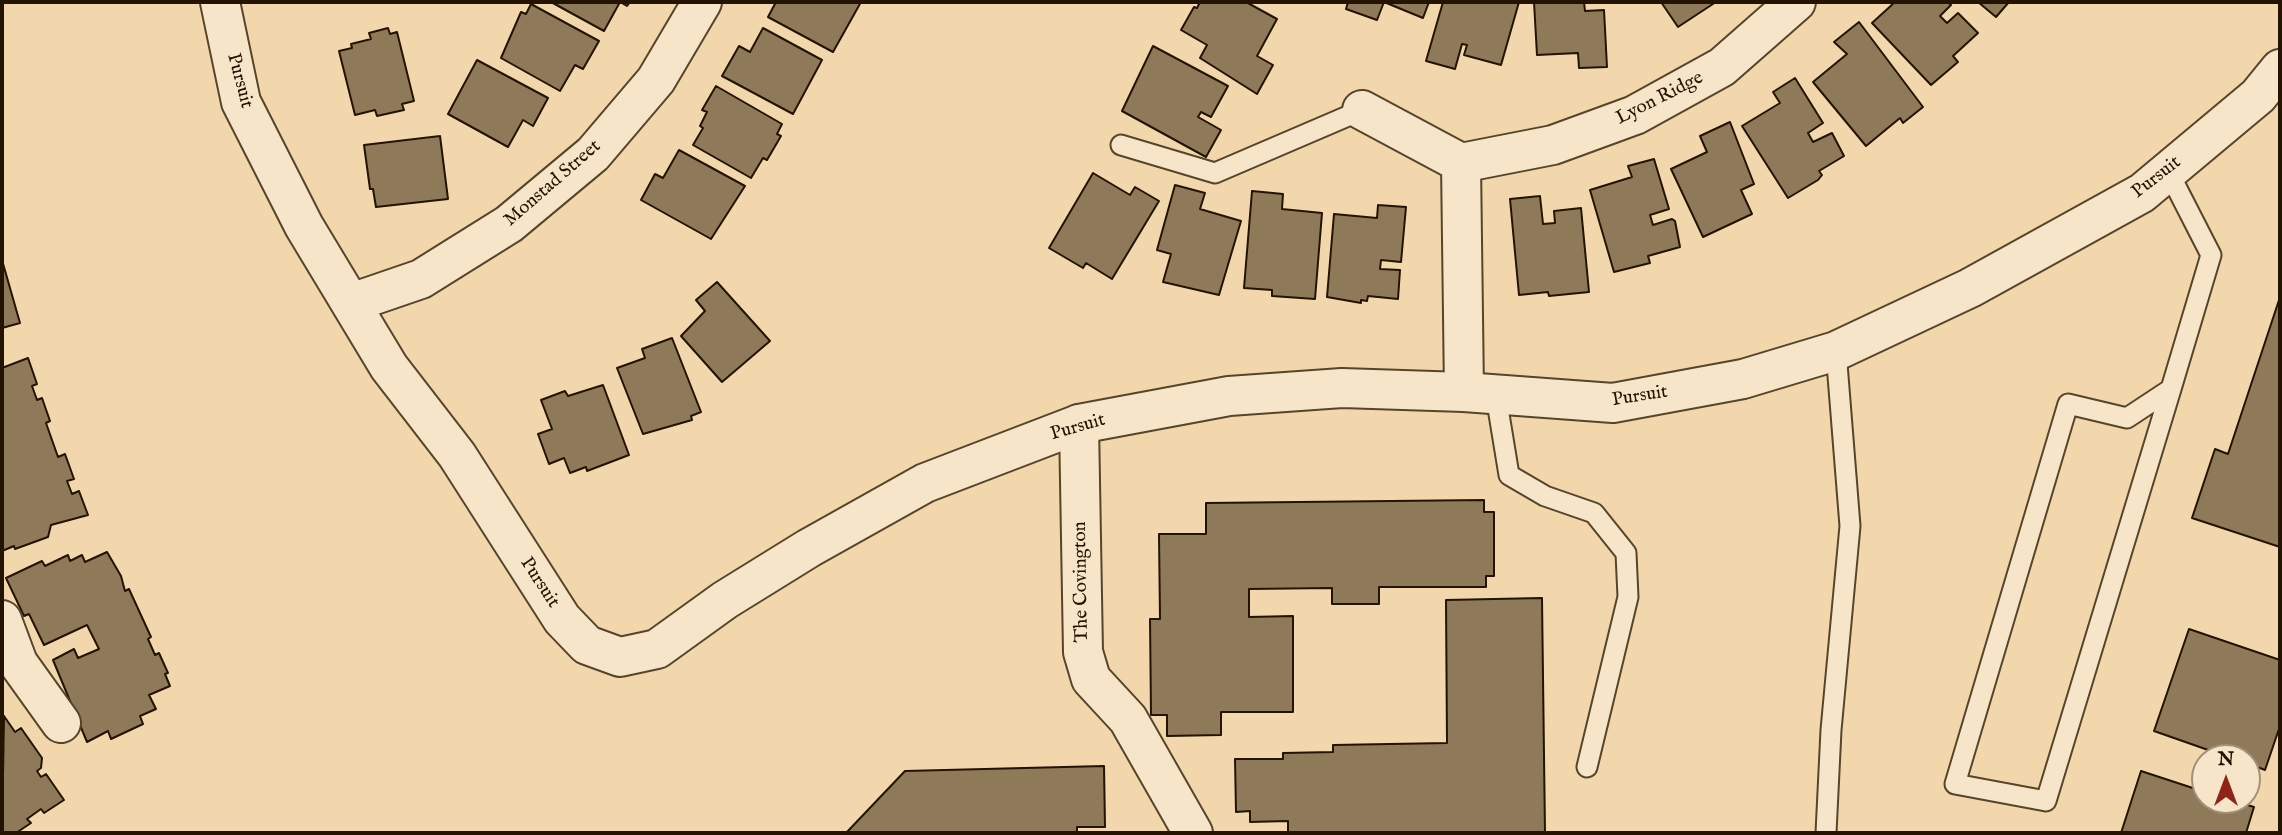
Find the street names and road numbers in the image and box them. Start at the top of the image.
street label: Pursuit [221,51,257,111]
street label: Lyon Ridge [1612,67,1708,131]
street label: Monstad Street [500,136,606,232]
street label: Pursuit [2128,152,2186,204]
street label: Pursuit [1611,381,1669,413]
street label: Pursuit [1048,409,1108,447]
street label: The Covington [1070,521,1094,643]
street label: Pursuit [514,553,564,613]

